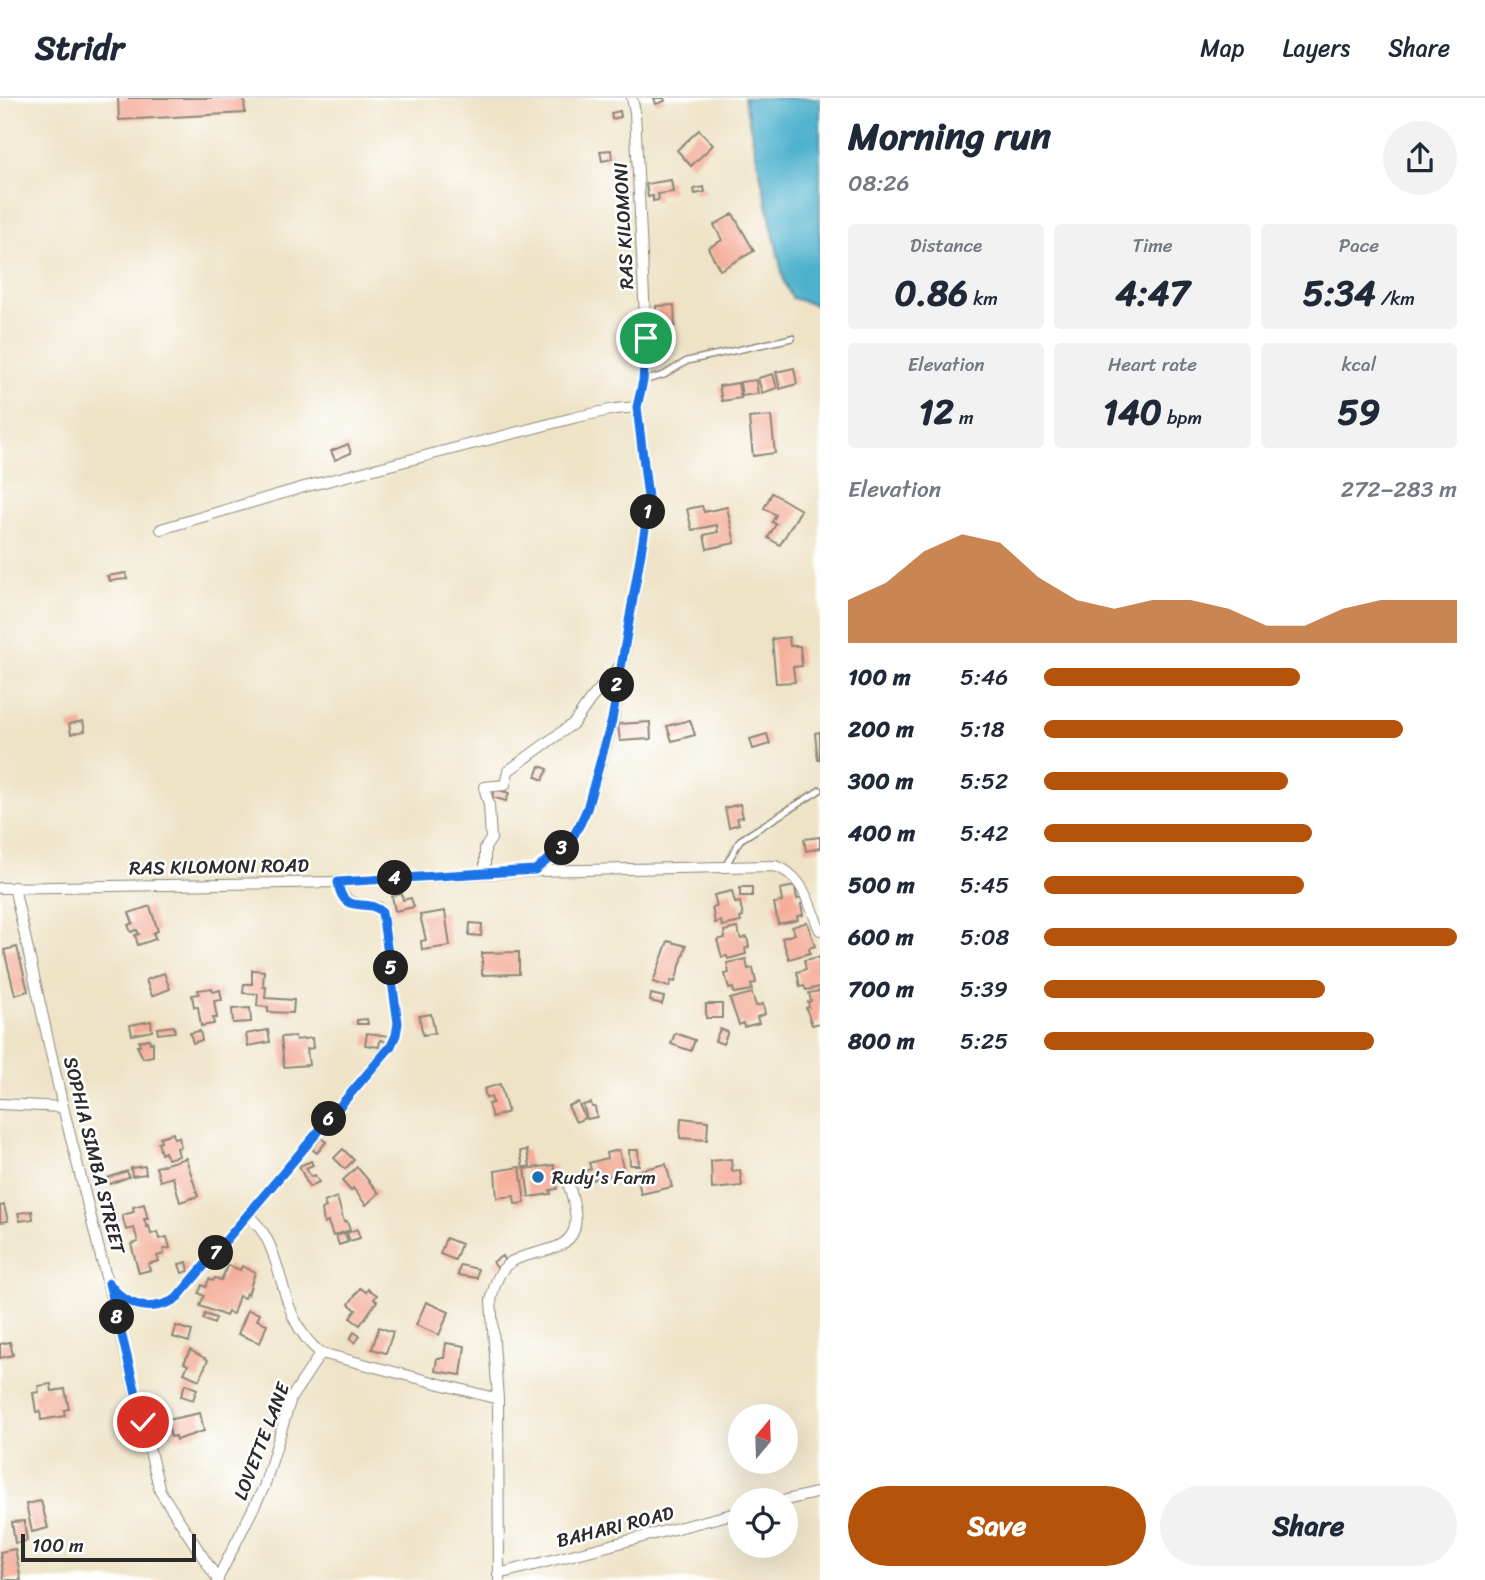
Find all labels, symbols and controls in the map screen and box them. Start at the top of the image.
text: Stridr [35,19,124,77]
text: Map [1200,27,1245,69]
text: Layers [1283,27,1350,69]
text: Share [1388,27,1450,69]
text: Morning run [848,103,1051,170]
button: share [1383,121,1457,195]
street label: RAS KILOMONI [604,162,643,290]
text: 08:26 [848,163,910,204]
text: Distance [910,229,982,262]
text: Time [1132,229,1173,262]
text: Pace [1339,229,1379,262]
text: 0.86 [895,262,968,324]
text: 4:47 [1115,262,1190,324]
text: 5:34 [1303,262,1376,324]
text: km [968,282,998,315]
text: /km [1376,282,1415,315]
pin [616,308,676,368]
icon: arrive [627,319,665,357]
text: Elevation [908,348,985,381]
text: Heart rate [1108,348,1197,381]
text: kcal [1342,348,1376,381]
text: 12 [919,381,954,443]
text: 140 [1103,381,1162,443]
text: 59 [1337,381,1380,443]
text: m [954,401,974,434]
text: bpm [1162,401,1202,434]
text: Elevation [848,469,941,510]
text: 272–283 m [1341,469,1457,510]
pin: 1 [630,494,666,530]
text: 1 [643,495,652,528]
text: 100 m [848,657,911,698]
text: 5:46 [960,657,1008,698]
pin: 2 [600,668,634,702]
text: 2 [611,668,622,701]
text: 200 m [848,709,914,750]
text: 5:18 [960,709,1005,750]
text: 300 m [848,761,913,802]
text: 5:52 [960,761,1008,802]
text: 400 m [848,813,915,854]
text: 5:42 [960,813,1009,854]
pin: 3 [544,830,580,866]
text: 3 [556,831,567,864]
street label: RAS KILOMONI ROAD [129,848,310,885]
pin: 4 [378,860,412,896]
text: 4 [389,861,400,894]
text: 500 m [848,865,915,906]
text: 5:45 [960,865,1009,906]
text: 600 m [848,917,914,958]
text: 5:08 [960,917,1009,958]
pin: 5 [374,950,408,986]
text: 5 [385,951,396,984]
text: 700 m [848,969,914,1010]
text: 5:39 [960,969,1008,1010]
text: 800 m [848,1021,915,1062]
text: 5:25 [960,1021,1008,1062]
street label: SOPHIA SIMBA STREET [54,1053,135,1259]
pin: 6 [312,1102,346,1136]
text: 6 [323,1102,334,1135]
place label: Rudy's Farm [552,1161,656,1194]
marker: Rudy's Farm [530,1169,546,1185]
pin: 7 [198,1236,234,1270]
text: 7 [210,1236,221,1269]
pin: 8 [100,1300,134,1334]
text: 8 [111,1300,122,1333]
street label: LOVETTE LANE [224,1376,300,1505]
pin [113,1392,173,1452]
icon: check [124,1403,162,1441]
north arrow [728,1404,798,1474]
map controls [728,1404,798,1558]
button: Save [848,1486,1146,1566]
button: Share [1160,1486,1457,1566]
button: locate [728,1488,798,1558]
street label: BAHARI ROAD [553,1496,678,1557]
text: 100 m [32,1529,84,1562]
scale bar [21,1531,196,1563]

